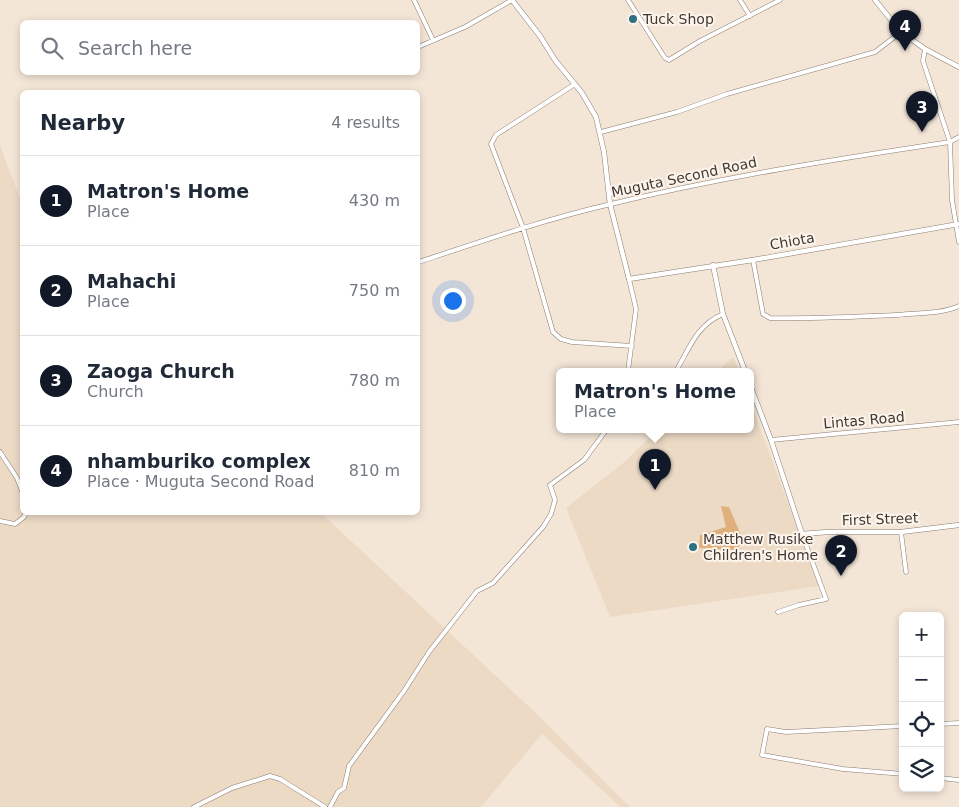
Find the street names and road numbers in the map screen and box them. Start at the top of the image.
street label: Muguta Second Road [610,154,758,200]
street label: Chiota [768,229,816,253]
street label: Lintas Road [823,408,905,432]
street label: First Street [842,510,919,528]

